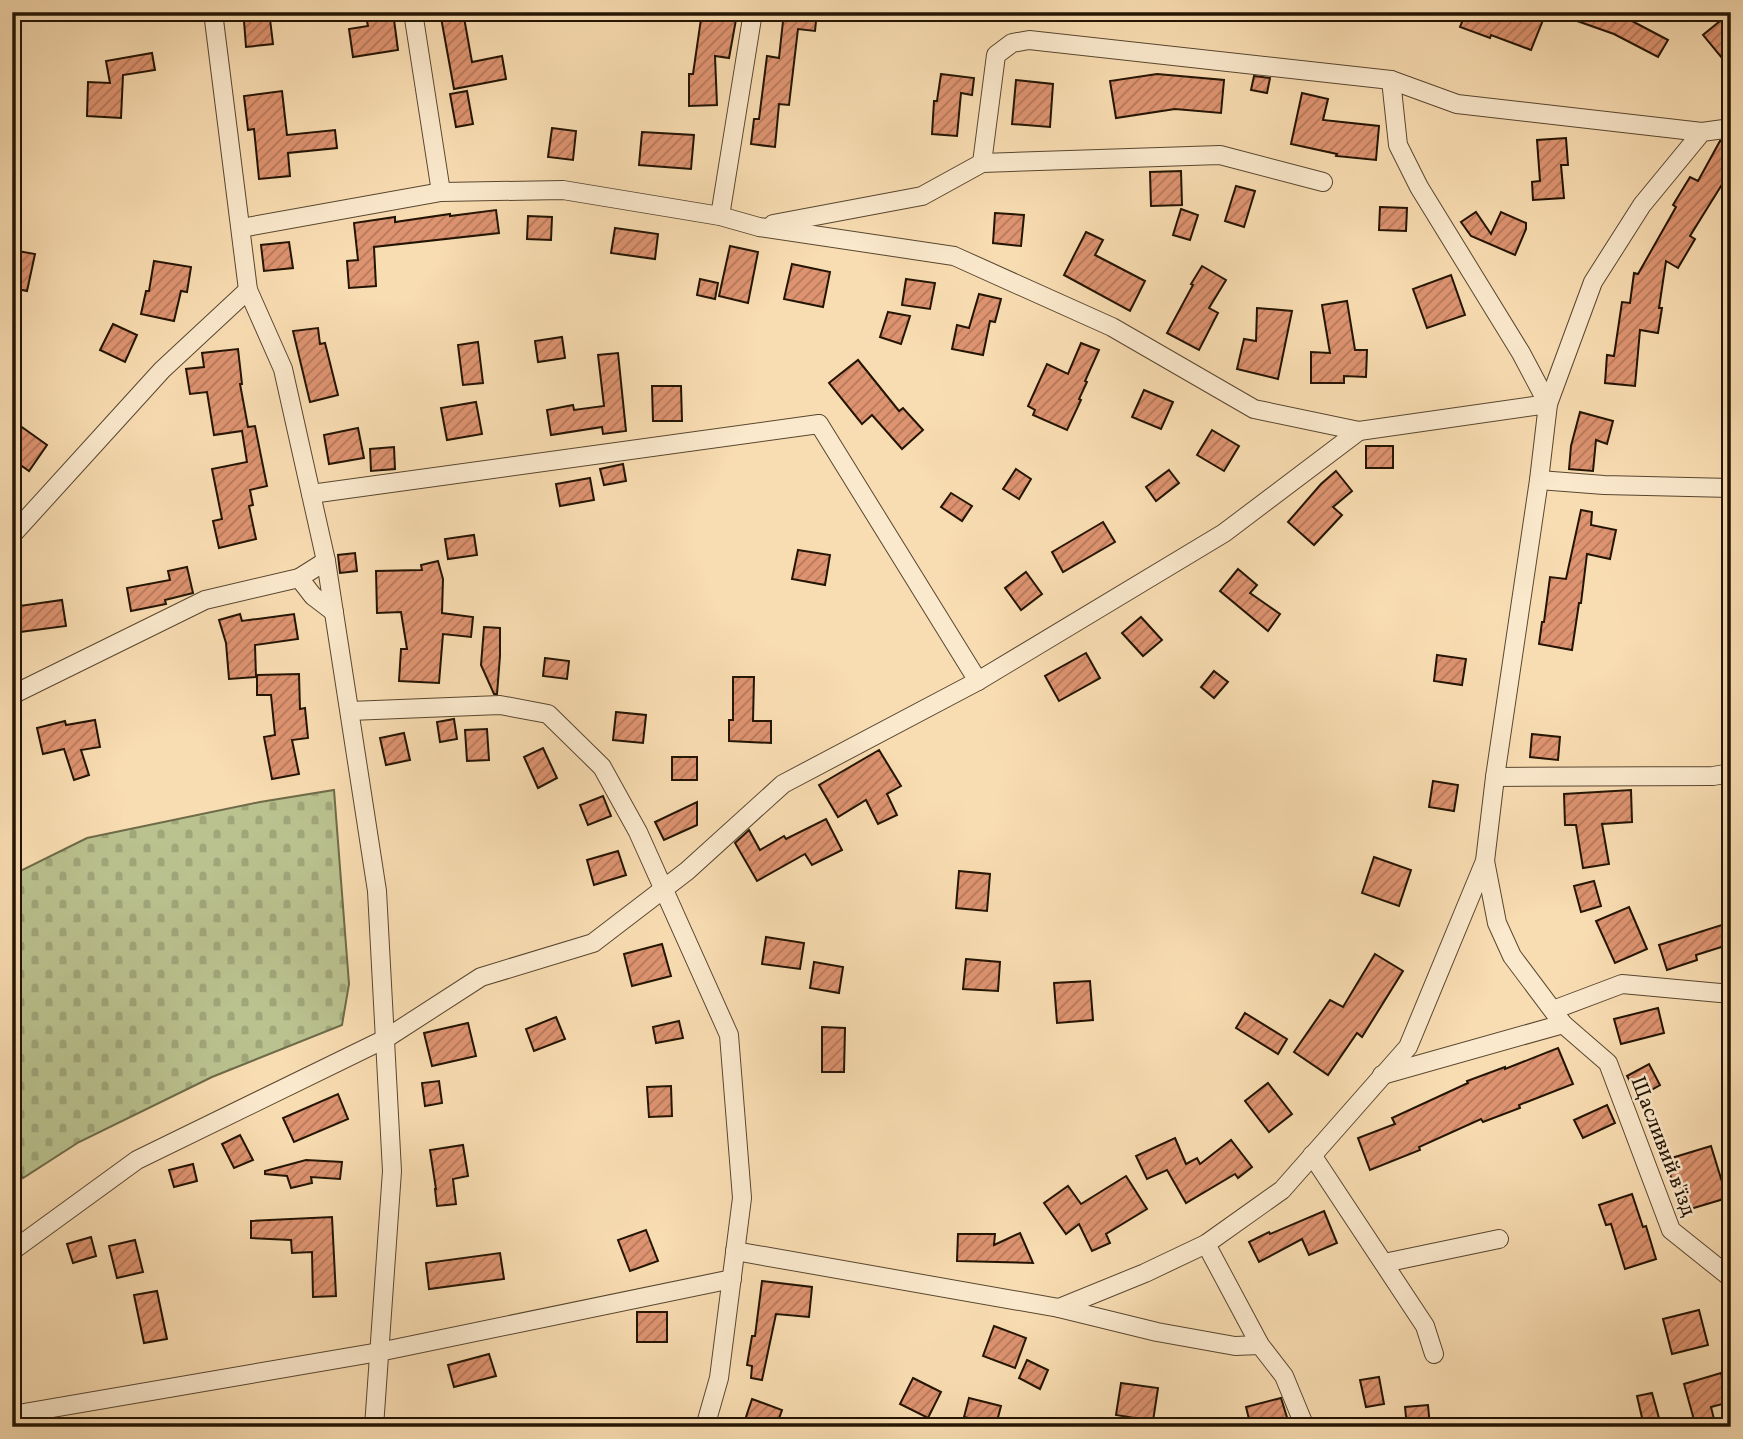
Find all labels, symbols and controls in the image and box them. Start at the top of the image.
street label: Щасливий в'їзд [1623,1072,1703,1221]

